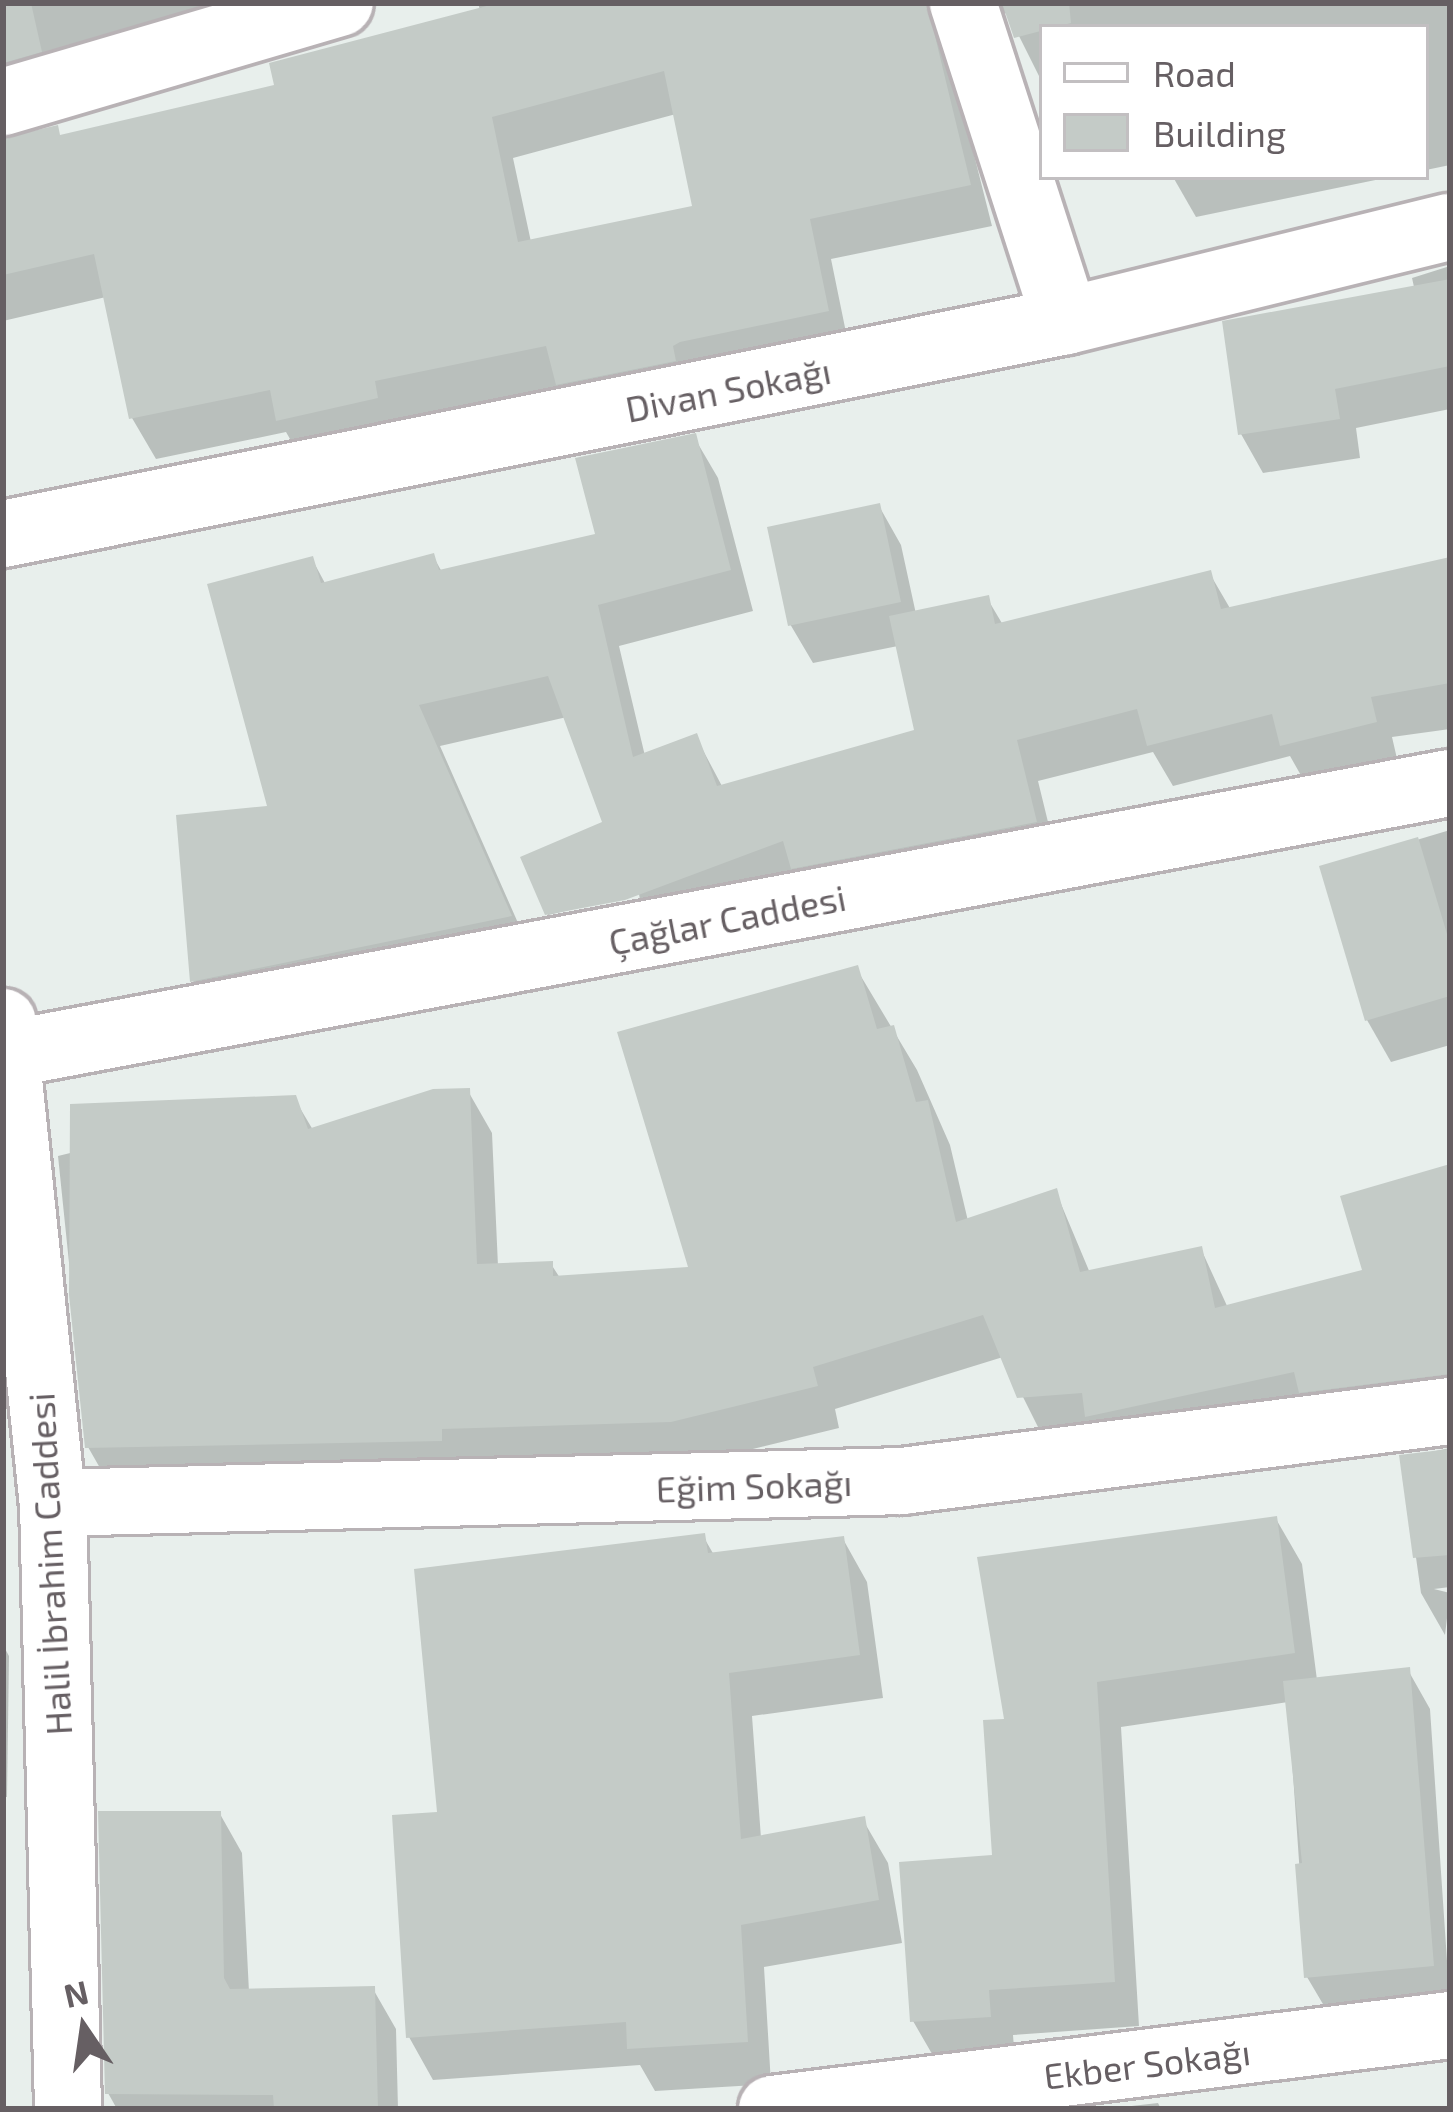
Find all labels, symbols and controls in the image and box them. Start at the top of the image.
legend [1039,24,1429,180]
text: Road [1153,51,1236,94]
text: Building [1153,111,1286,154]
street label: Divan Sokağı [622,348,834,430]
street label: Çağlar Caddesi [604,875,850,963]
street label: Halil İbrahim Caddesi [18,1391,80,1737]
street label: Eğim Sokağı [655,1460,853,1510]
north arrow [24,1968,144,2088]
text: N [60,1971,92,2015]
street label: Ekber Sokağı [1041,2029,1253,2097]

